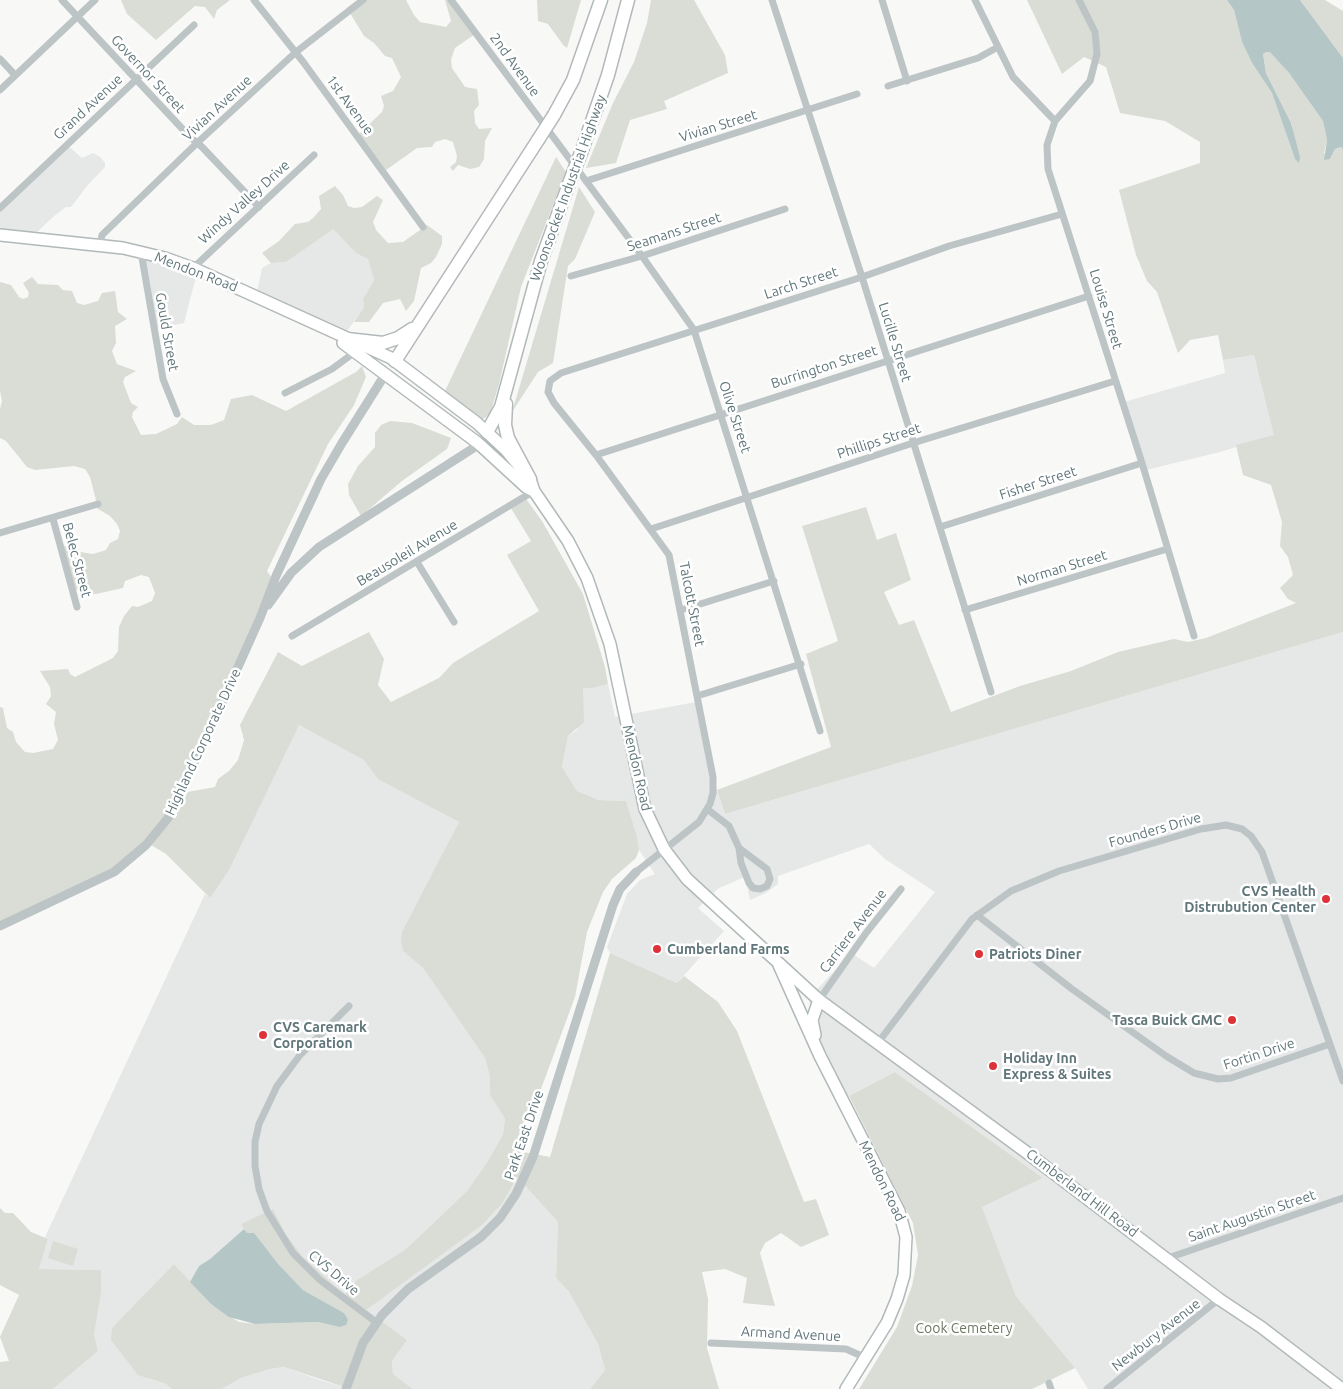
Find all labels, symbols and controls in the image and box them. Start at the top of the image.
street label: 2nd Avenue [486,30,544,100]
street label: Governor Street [107,31,189,117]
street label: Grand Avenue [50,71,126,143]
street label: Vivian Avenue [179,72,255,144]
street label: 1st Avenue [323,72,377,138]
street label: Woonsocket Industrial Highway [526,92,610,284]
street label: Vivian Street [677,106,759,146]
street label: Windy Valley Drive [195,157,293,247]
street label: Seamans Street [625,209,723,255]
street label: Mendon Road [152,248,240,296]
street label: Larch Street [762,263,840,303]
street label: Louise Street [1086,267,1126,351]
street label: Gould Street [152,291,182,373]
street label: Lucille Street [875,300,915,384]
street label: Burrington Street [769,342,879,392]
street label: Olive Street [715,379,755,455]
street label: Phillips Street [835,420,923,462]
street label: Fisher Street [997,463,1079,503]
street label: Beausoleil Avenue [353,516,461,590]
street label: Belec Street [59,521,95,599]
street label: Norman Street [1015,546,1109,590]
street label: Talcott Street [676,560,708,648]
street label: Highland Corporate Drive [162,666,244,818]
street label: Mendon Road [619,723,655,813]
street label: Founders Drive [1107,809,1203,851]
place label: CVS Health Distrubution Center [1184,883,1316,916]
street label: Carriere Avenue [816,886,890,976]
marker: CVS Health Distrubution Center [1320,893,1332,905]
place label: Cumberland Farms [667,941,790,957]
marker: Cumberland Farms [651,943,663,955]
place label: Patriots Diner [989,946,1081,962]
marker: Patriots Diner [973,948,985,960]
place label: Tasca Buick GMC [1112,1012,1222,1028]
marker: Tasca Buick GMC [1226,1014,1238,1026]
place label: CVS Caremark Corporation [273,1019,367,1052]
marker: CVS Caremark Corporation [257,1029,269,1041]
street label: Fortin Drive [1221,1035,1297,1073]
place label: Holiday Inn Express & Suites [1003,1050,1111,1082]
marker: Holiday Inn Express & Suites [987,1060,999,1072]
street label: Park East Drive [501,1088,547,1182]
street label: Mendon Road [855,1138,909,1224]
street label: Cumberland Hill Road [1023,1145,1141,1241]
street label: Saint Augustin Street [1186,1186,1318,1246]
street label: CVS Drive [305,1247,363,1299]
street label: Newbury Avenue [1108,1295,1204,1375]
park label: Cook Cemetery [916,1320,1012,1336]
street label: Armand Avenue [741,1323,841,1345]

